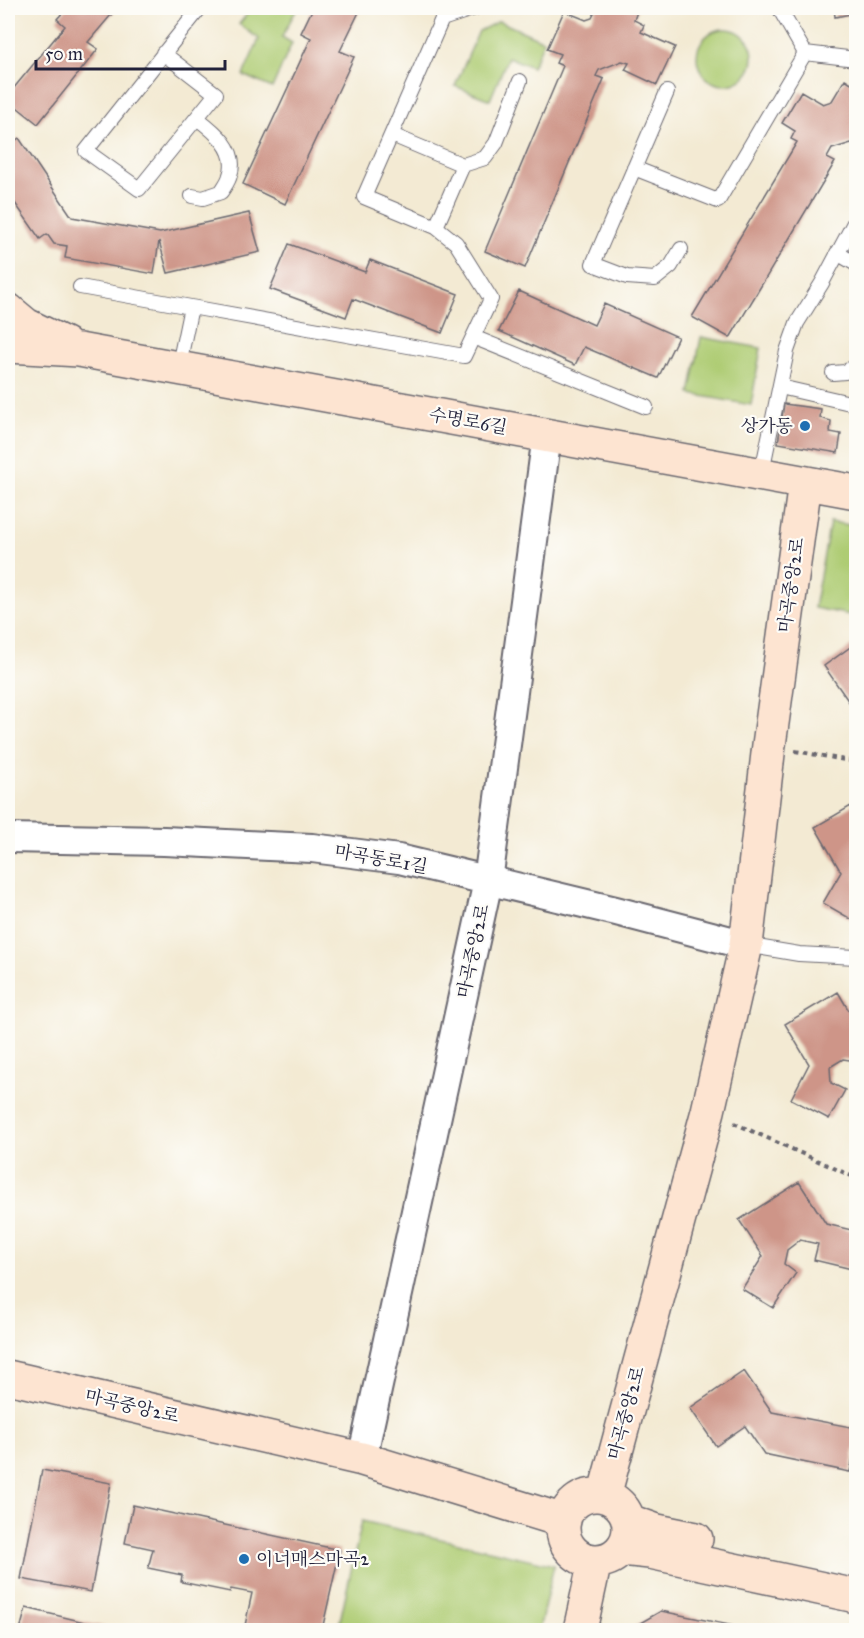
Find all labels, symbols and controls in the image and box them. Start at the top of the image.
scale bar [36,33,225,71]
text: 50 m [45,43,83,65]
street label: 수명로6길 [427,403,509,439]
place label: 상가동 [741,415,793,437]
marker: 상가동 [798,419,812,433]
street label: 마곡중앙2로 [773,536,809,634]
street label: 마곡동로1길 [333,840,429,878]
street label: 마곡중앙2로 [452,902,494,1000]
street label: 마곡중앙2로 [603,1364,649,1462]
street label: 마곡중앙2로 [83,1385,181,1427]
place label: 이너매스마곡2 [256,1548,369,1570]
marker: 이너매스마곡2 [237,1552,251,1566]

